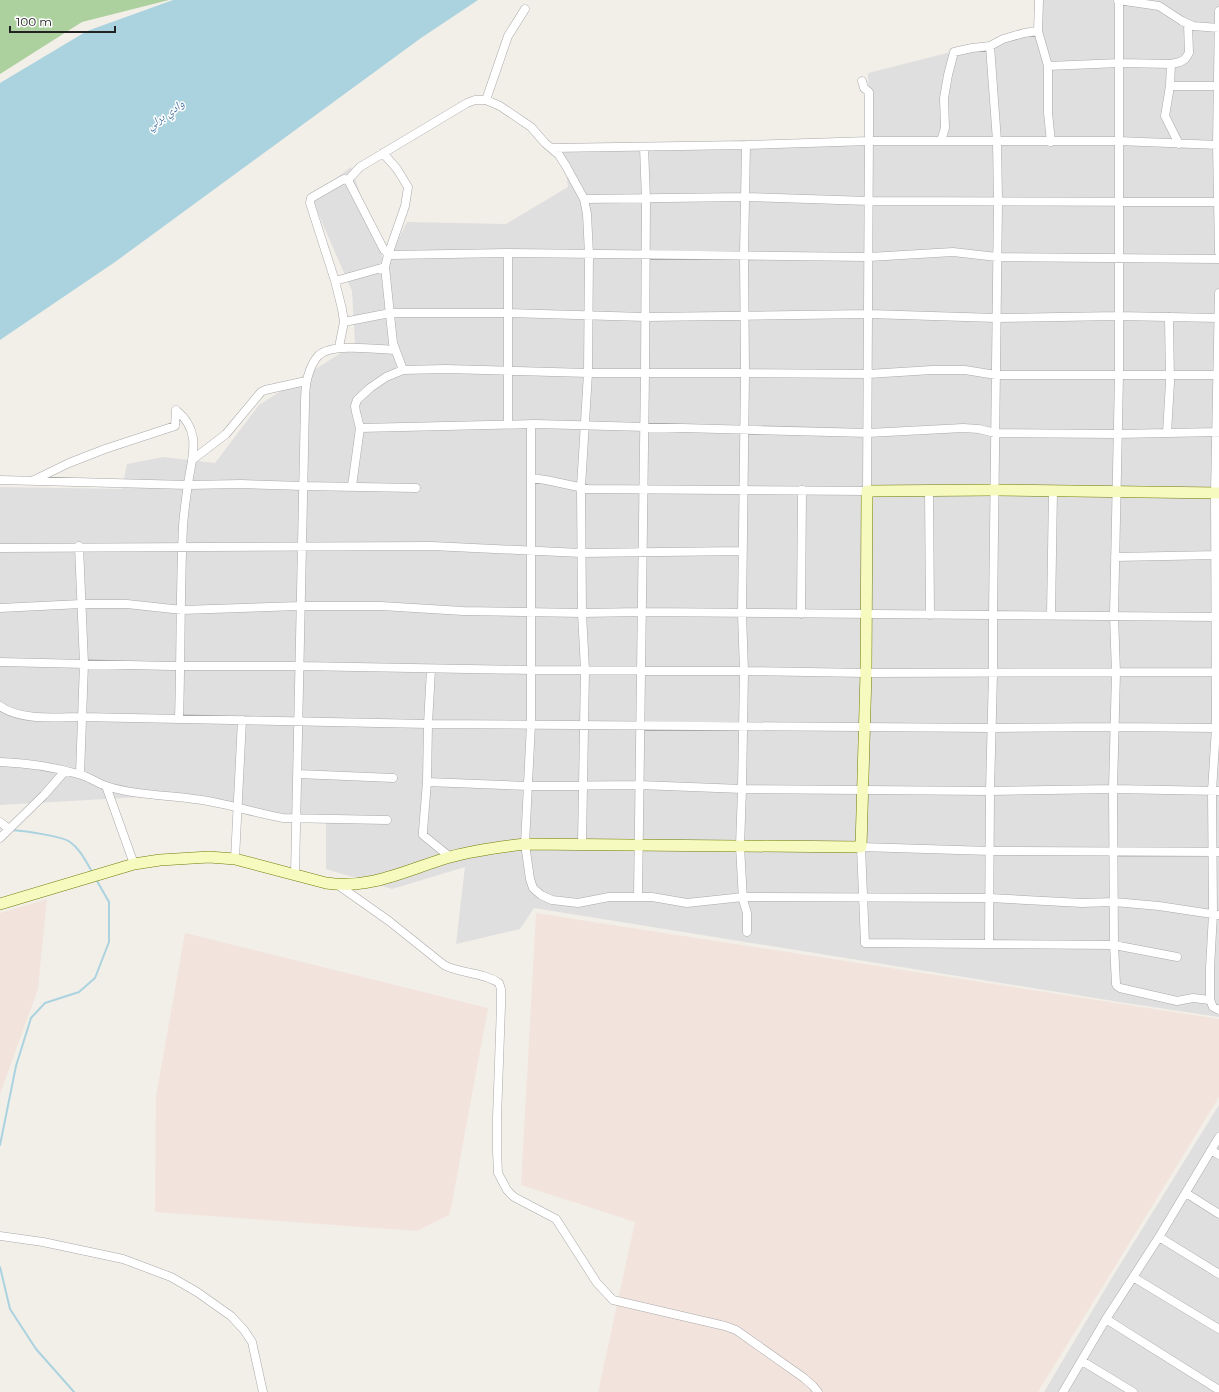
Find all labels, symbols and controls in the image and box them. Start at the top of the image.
scale bar [10,8,115,34]
text: 100 m [16,14,52,29]
water label: وادي برلي [143,95,189,135]

